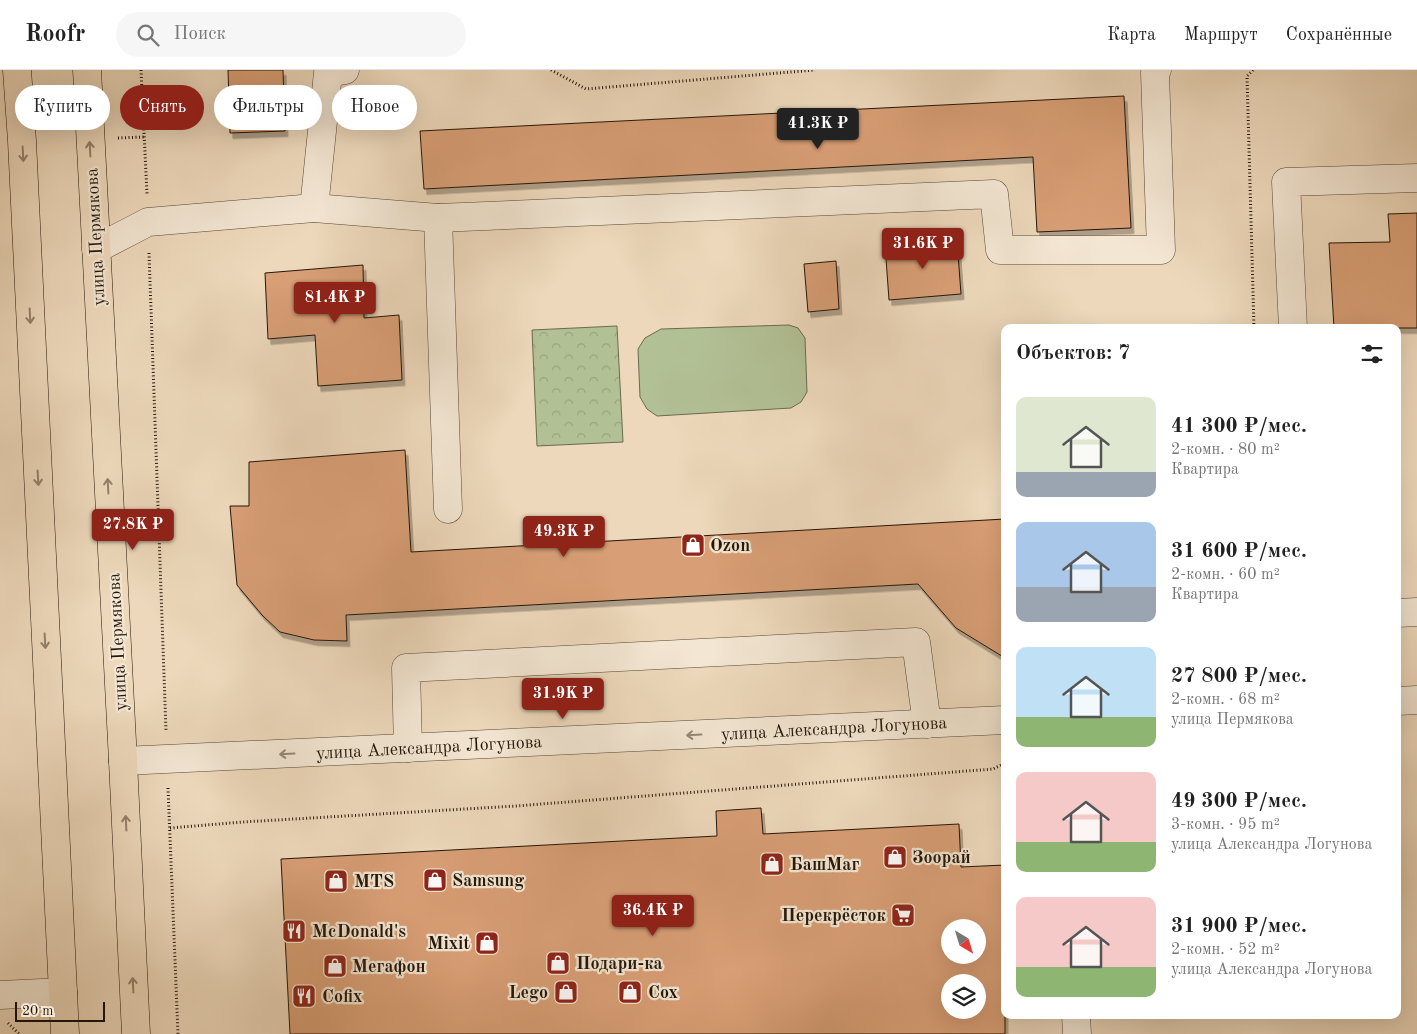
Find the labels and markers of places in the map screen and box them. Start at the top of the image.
pin: 41.3K ₽ [772,108,864,150]
pin: 31.6K ₽ [877,228,969,270]
pin: 81.4K ₽ [289,282,381,324]
pin: 27.8K ₽ [87,508,179,551]
pin: 49.3K ₽ [518,516,610,558]
shop icon: Ozon [680,532,706,558]
place label: Ozon [710,537,750,555]
pin: 31.9K ₽ [517,678,609,720]
shop icon: Зоорай [882,844,908,870]
place label: Зоорай [912,849,971,867]
shop icon: БашМаг [759,851,785,877]
place label: БашМаг [790,856,859,874]
shop icon: Samsung [422,867,448,893]
shop icon: MTS [323,868,349,894]
place label: Samsung [452,872,524,890]
place label: MTS [354,873,394,891]
pin: 36.4K ₽ [607,894,699,937]
supermarket icon: Перекрёсток [890,902,916,928]
place label: Перекрёсток [781,907,887,925]
restaurant icon: McDonald's [281,918,307,944]
place label: McDonald's [312,923,406,941]
shop icon: Mixit [474,930,500,956]
place label: Mixit [427,935,470,953]
shop icon: Подари-ка [545,950,571,976]
shop icon: Мегафон [322,953,348,979]
place label: Подари-ка [576,955,663,973]
place label: Мегафон [352,958,426,977]
shop icon: Lego [553,979,579,1005]
shop icon: Cox [617,979,643,1005]
restaurant icon: Cofix [291,983,317,1009]
place label: Lego [508,984,548,1002]
place label: Cox [648,984,678,1002]
place label: Cofix [322,988,362,1006]

